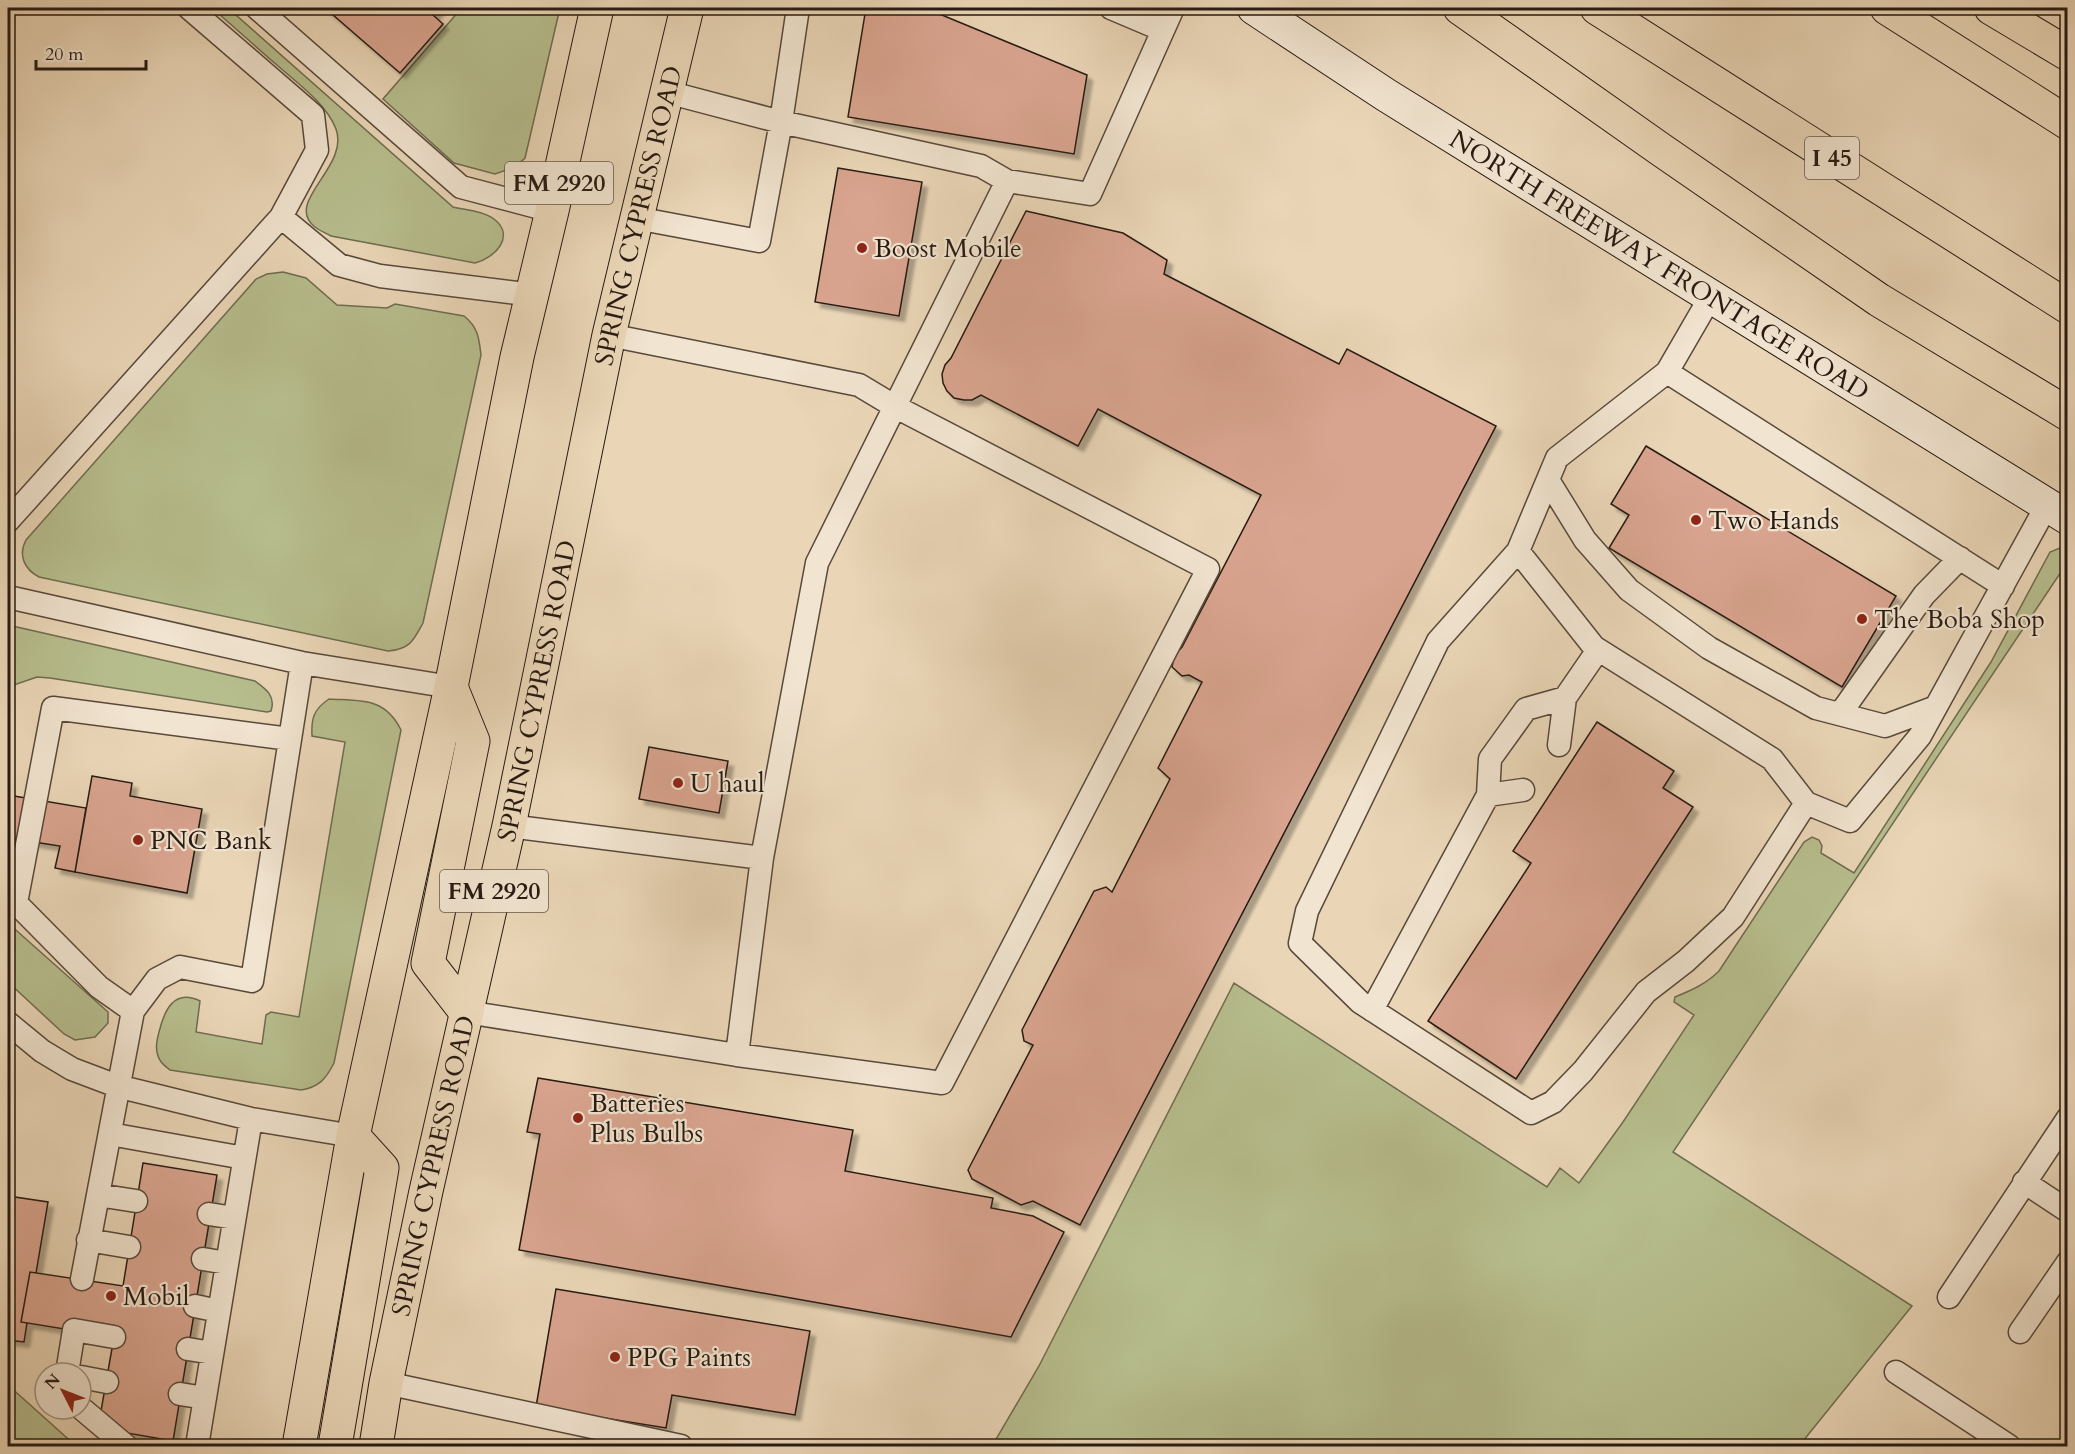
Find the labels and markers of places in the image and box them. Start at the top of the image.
place label: Boost Mobile [874,231,1022,266]
marker: Boost Mobile [855,241,869,255]
place label: Two Hands [1708,503,1839,538]
marker: Two Hands [1689,513,1703,527]
place label: The Boba Shop [1874,602,2045,637]
marker: The Boba Shop [1855,612,1869,626]
place label: U haul [690,766,765,801]
marker: U haul [671,776,685,790]
place label: PNC Bank [150,823,272,858]
marker: PNC Bank [131,833,145,847]
place label: Batteries Plus Bulbs [590,1086,703,1151]
marker: Batteries Plus Bulbs [571,1111,585,1125]
place label: Mobil [123,1279,190,1314]
marker: Mobil [104,1289,118,1303]
place label: PPG Paints [627,1340,751,1375]
marker: PPG Paints [608,1350,622,1364]

